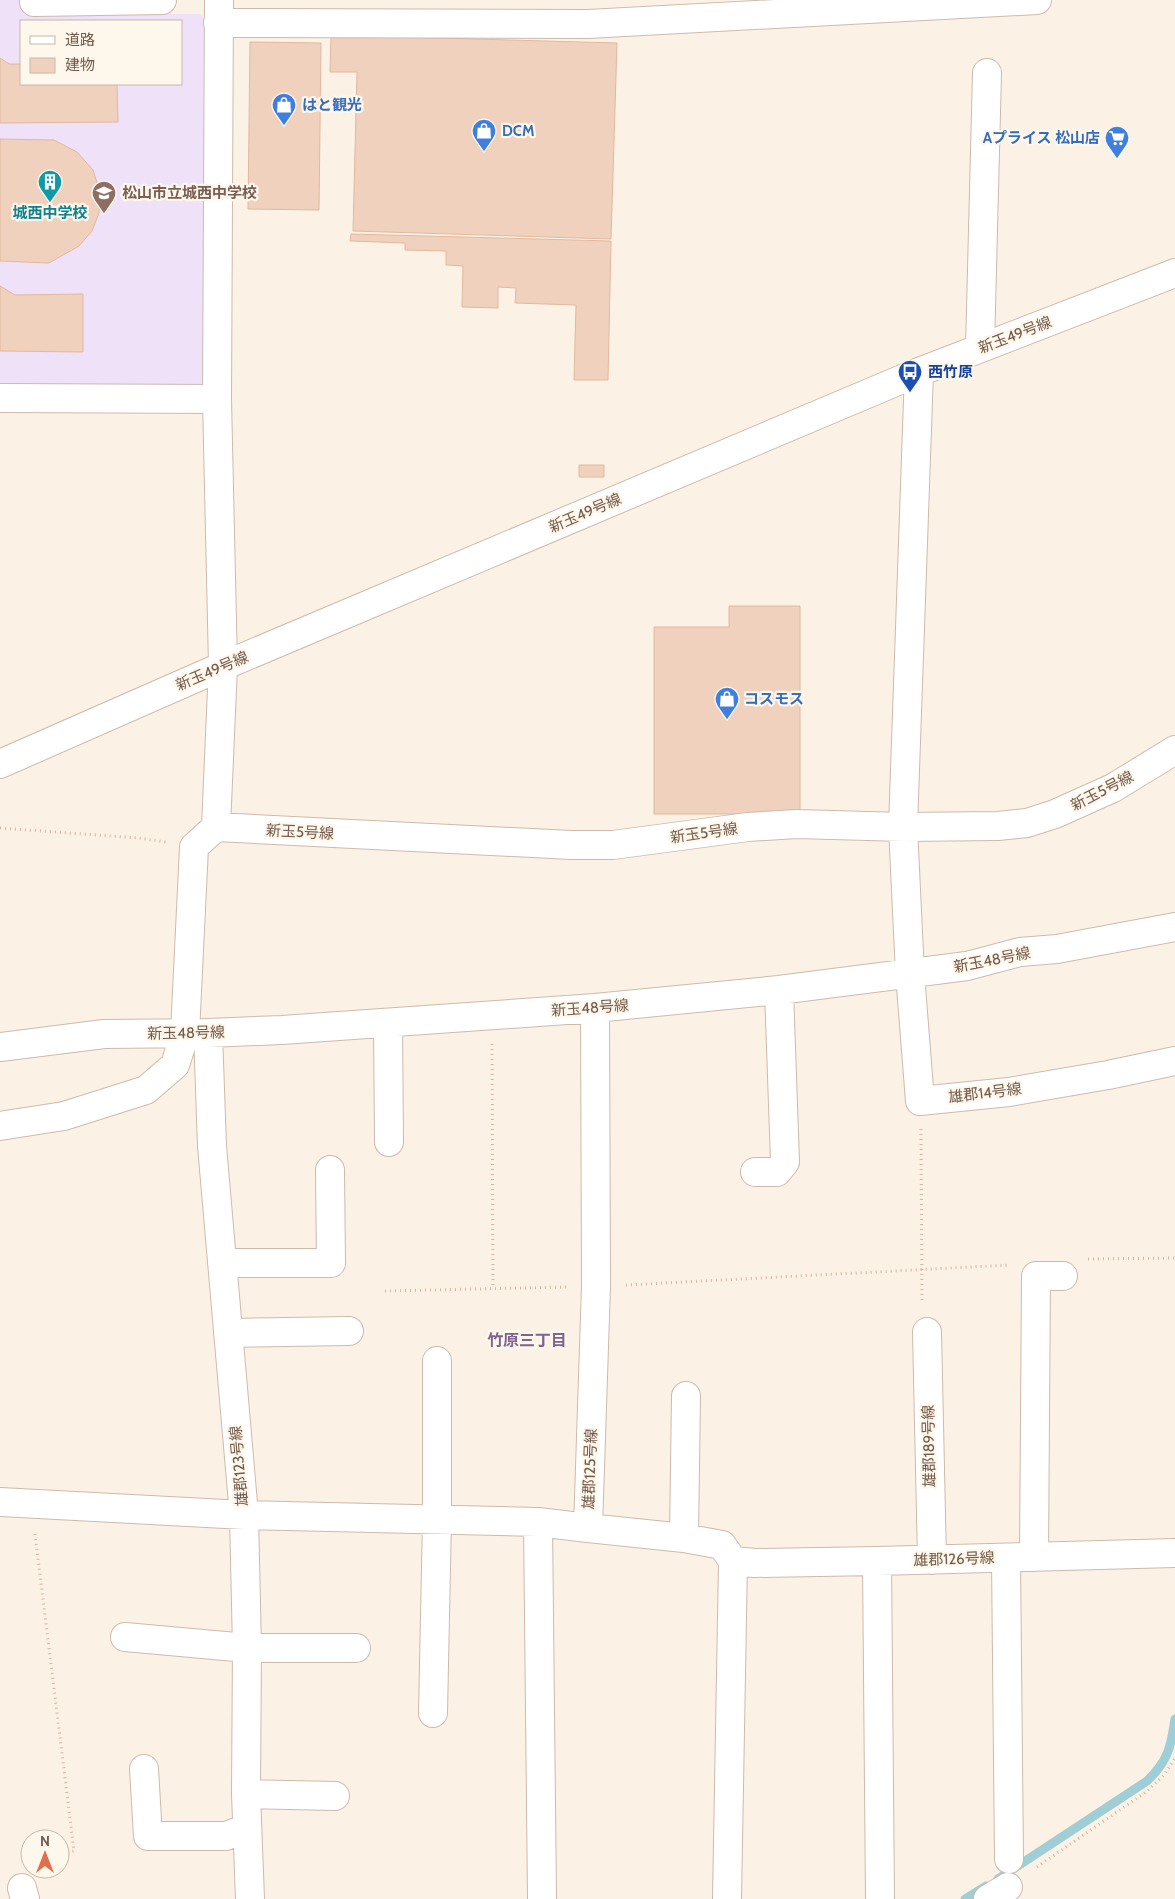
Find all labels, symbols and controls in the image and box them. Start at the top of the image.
legend [20,20,182,85]
text: 道路 [65,31,95,49]
text: 建物 [65,56,95,74]
shop icon: はと観光 [271,92,297,126]
place label: はと観光 [302,96,362,114]
shop icon: DCM [471,118,497,152]
place label: DCM [502,122,534,140]
supermarket icon: Aプライス 松山店 [1104,125,1130,159]
place label: Aプライス 松山店 [983,129,1100,147]
building icon: 城西中学校 [37,169,63,203]
school or university icon: 松山市立城西中学校 [91,180,117,214]
place label: 松山市立城西中学校 [122,184,257,202]
place label: 城西中学校 [12,204,88,222]
street label: 新玉49号線 [976,313,1054,357]
bus stop icon: 西竹原 [897,359,923,393]
place label: 西竹原 [928,363,973,381]
street label: 新玉49号線 [546,490,624,536]
street label: 新玉49号線 [173,648,251,694]
shop icon: コスモス [714,686,740,720]
place label: コスモス [744,690,804,708]
street label: 新玉5号線 [1068,768,1136,814]
street label: 新玉5号線 [669,819,739,847]
street label: 新玉5号線 [266,821,334,843]
street label: 新玉48号線 [952,944,1032,976]
street label: 新玉48号線 [551,996,629,1020]
street label: 新玉48号線 [147,1023,225,1043]
street label: 雄郡14号線 [947,1080,1023,1106]
district label: 竹原三丁目 [487,1331,567,1350]
street label: 雄郡189号線 [919,1405,939,1487]
street label: 雄郡123号線 [227,1425,251,1507]
street label: 雄郡125号線 [580,1428,600,1510]
street label: 雄郡126号線 [913,1549,995,1569]
north arrow [20,1829,70,1879]
text: N [40,1832,50,1850]

